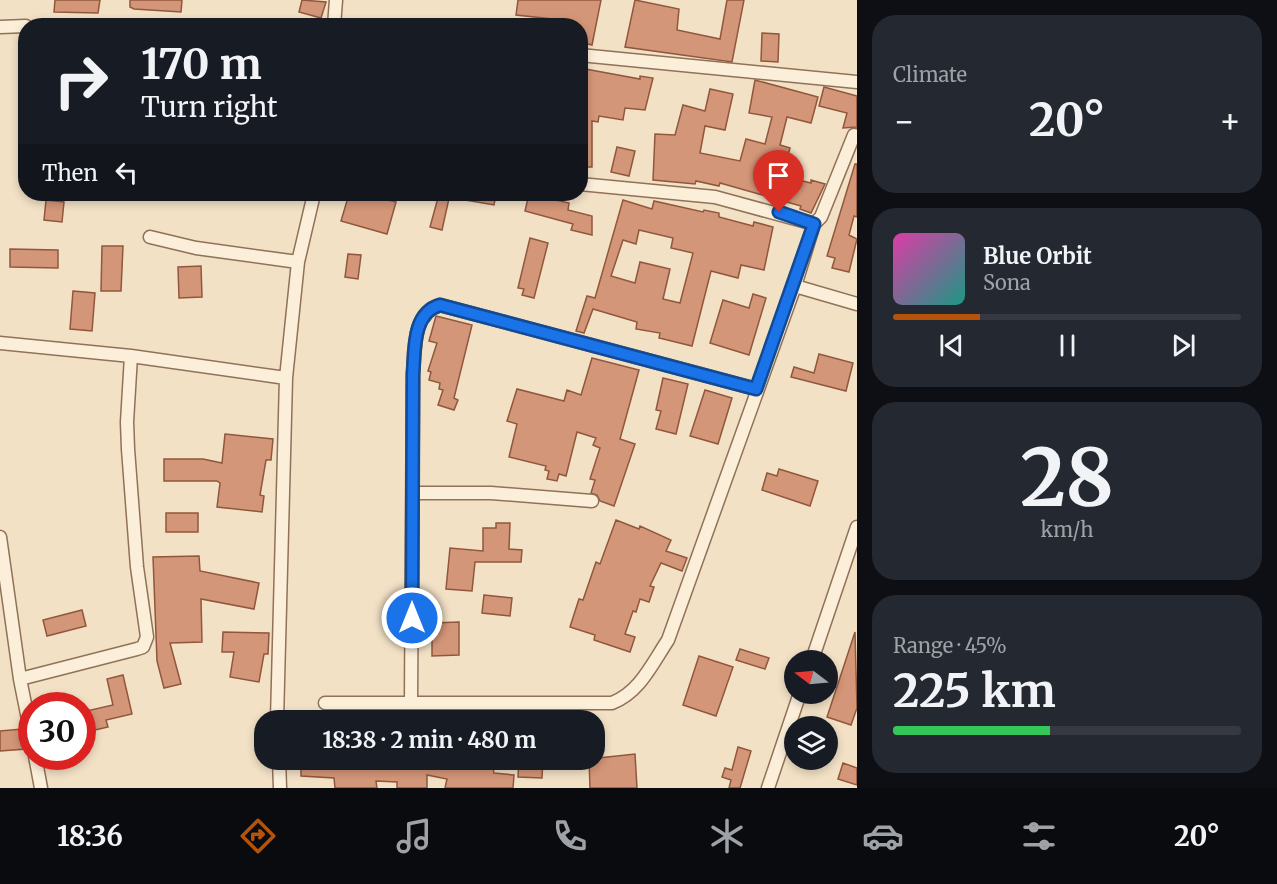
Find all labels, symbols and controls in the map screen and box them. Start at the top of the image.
text: 170 m [141,38,262,90]
icon: right [42,42,120,120]
text: Climate [893,62,967,87]
text: Turn right [141,90,278,124]
text: 20° [1029,92,1105,148]
text: − [893,101,915,142]
text: + [1219,101,1241,142]
pin [753,150,804,212]
icon: left [110,156,143,189]
text: Then [42,159,98,187]
icon: arrive [762,159,795,192]
text: Blue Orbit [983,242,1092,270]
text: Sona [983,270,1031,295]
icon: previous [935,329,968,362]
icon: pause [1051,329,1084,362]
icon: next [1167,329,1200,362]
text: 28 [1020,429,1114,527]
text: km/h [1041,517,1093,542]
position arrow [380,586,444,650]
text: Range · 45% [893,633,1007,658]
north arrow [784,650,838,704]
map controls [784,650,838,770]
text: 225 km [893,663,1056,719]
speed limit sign: 30 [18,692,96,770]
button: layers [784,716,838,770]
text: 18:38 · 2 min · 480 m [323,726,536,754]
icon: directions [237,815,279,857]
icon: music [393,815,435,857]
icon: phone [549,815,591,857]
icon: climate [706,815,748,857]
icon: car [862,815,904,857]
icon: filters [1018,815,1060,857]
text: 18:36 [57,819,123,853]
text: 20° [1174,819,1220,853]

